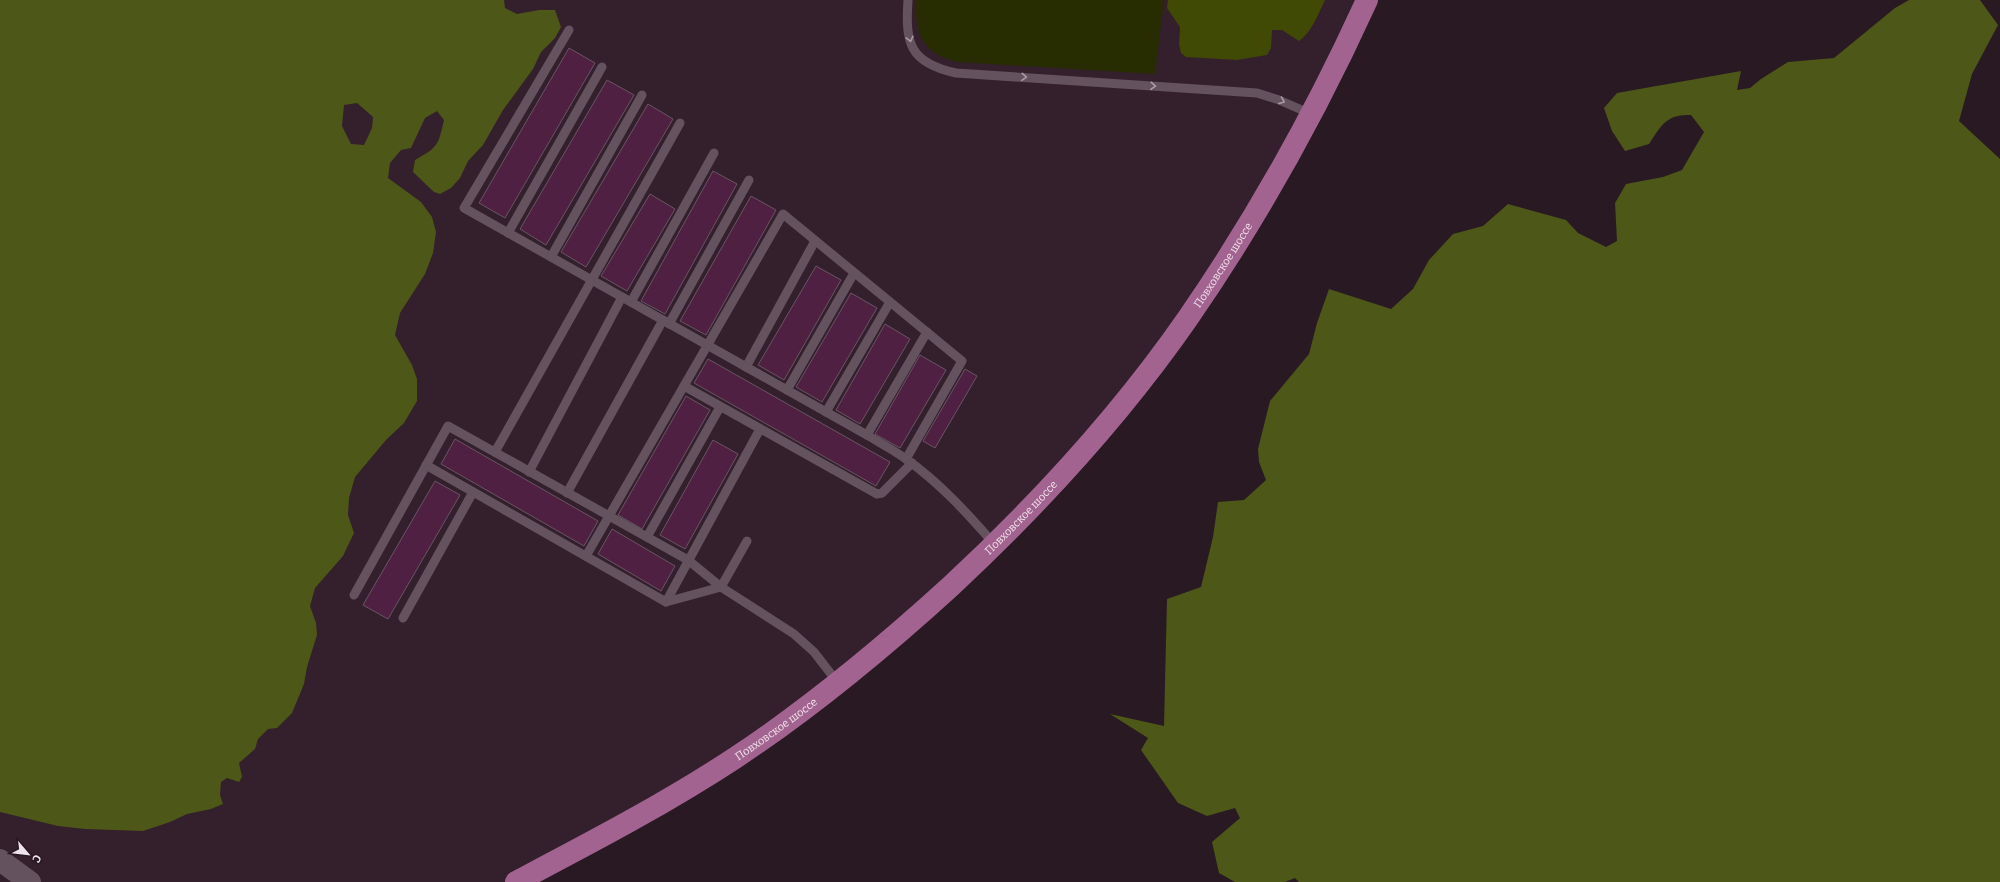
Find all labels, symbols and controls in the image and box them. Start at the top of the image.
one-way arrow [905,35,913,42]
one-way arrow [1021,73,1027,82]
one-way arrow [1150,82,1156,91]
one-way arrow [1278,97,1285,105]
street label: Повховское шоссе [1191,220,1255,310]
street label: Повховское шоссе [982,478,1060,557]
street label: Повховское шоссе [732,695,820,763]
north arrow [8,834,48,874]
text: С [29,852,44,865]

